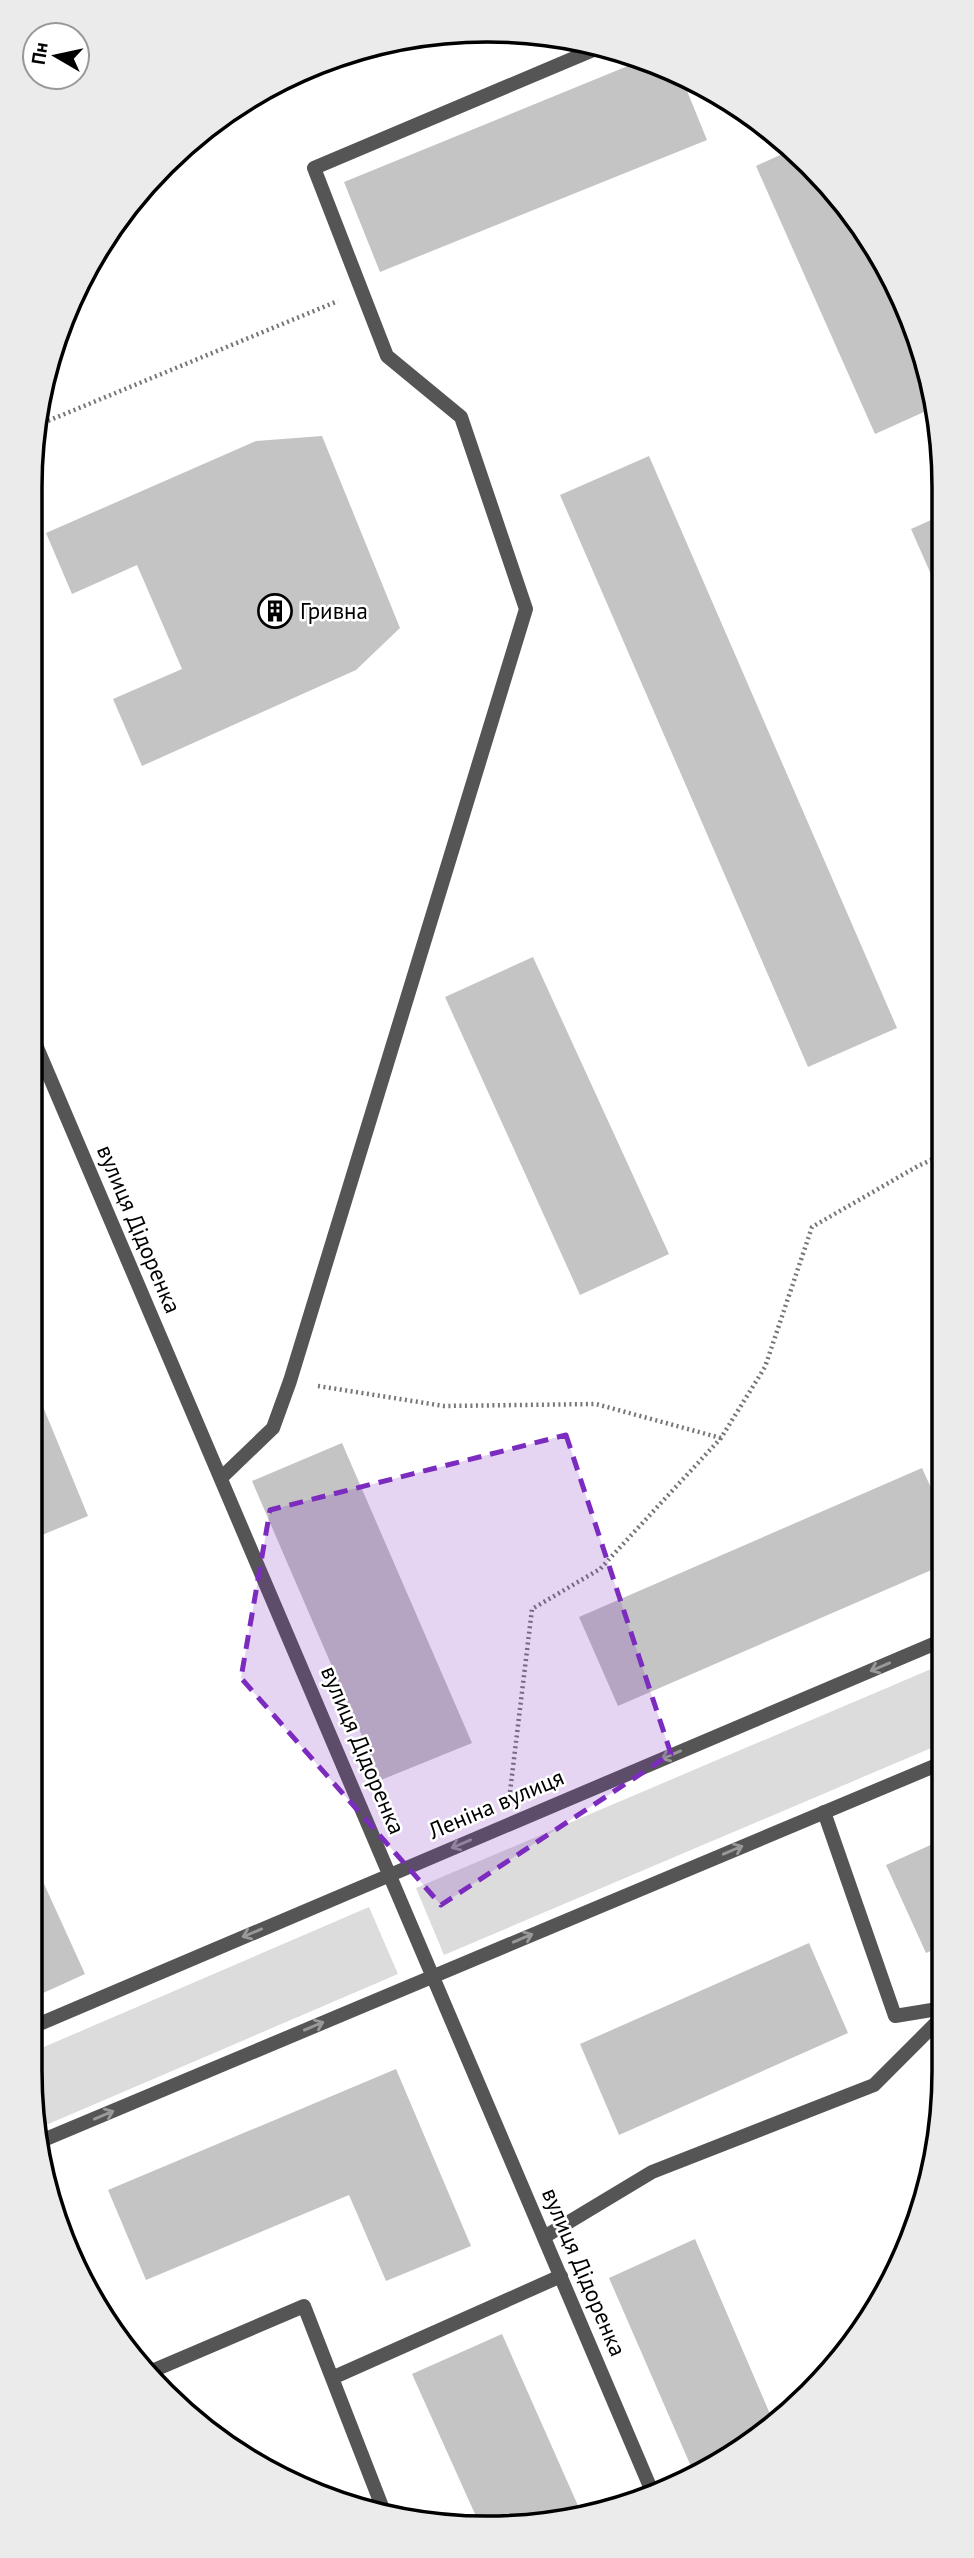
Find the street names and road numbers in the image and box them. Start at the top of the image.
street label: вулиця Дідоренка [91,1140,188,1317]
street label: вулиця Дідоренка [315,1661,412,1838]
street label: Леніна вулиця [423,1762,568,1845]
street label: вулиця Дідоренка [536,2183,633,2360]

